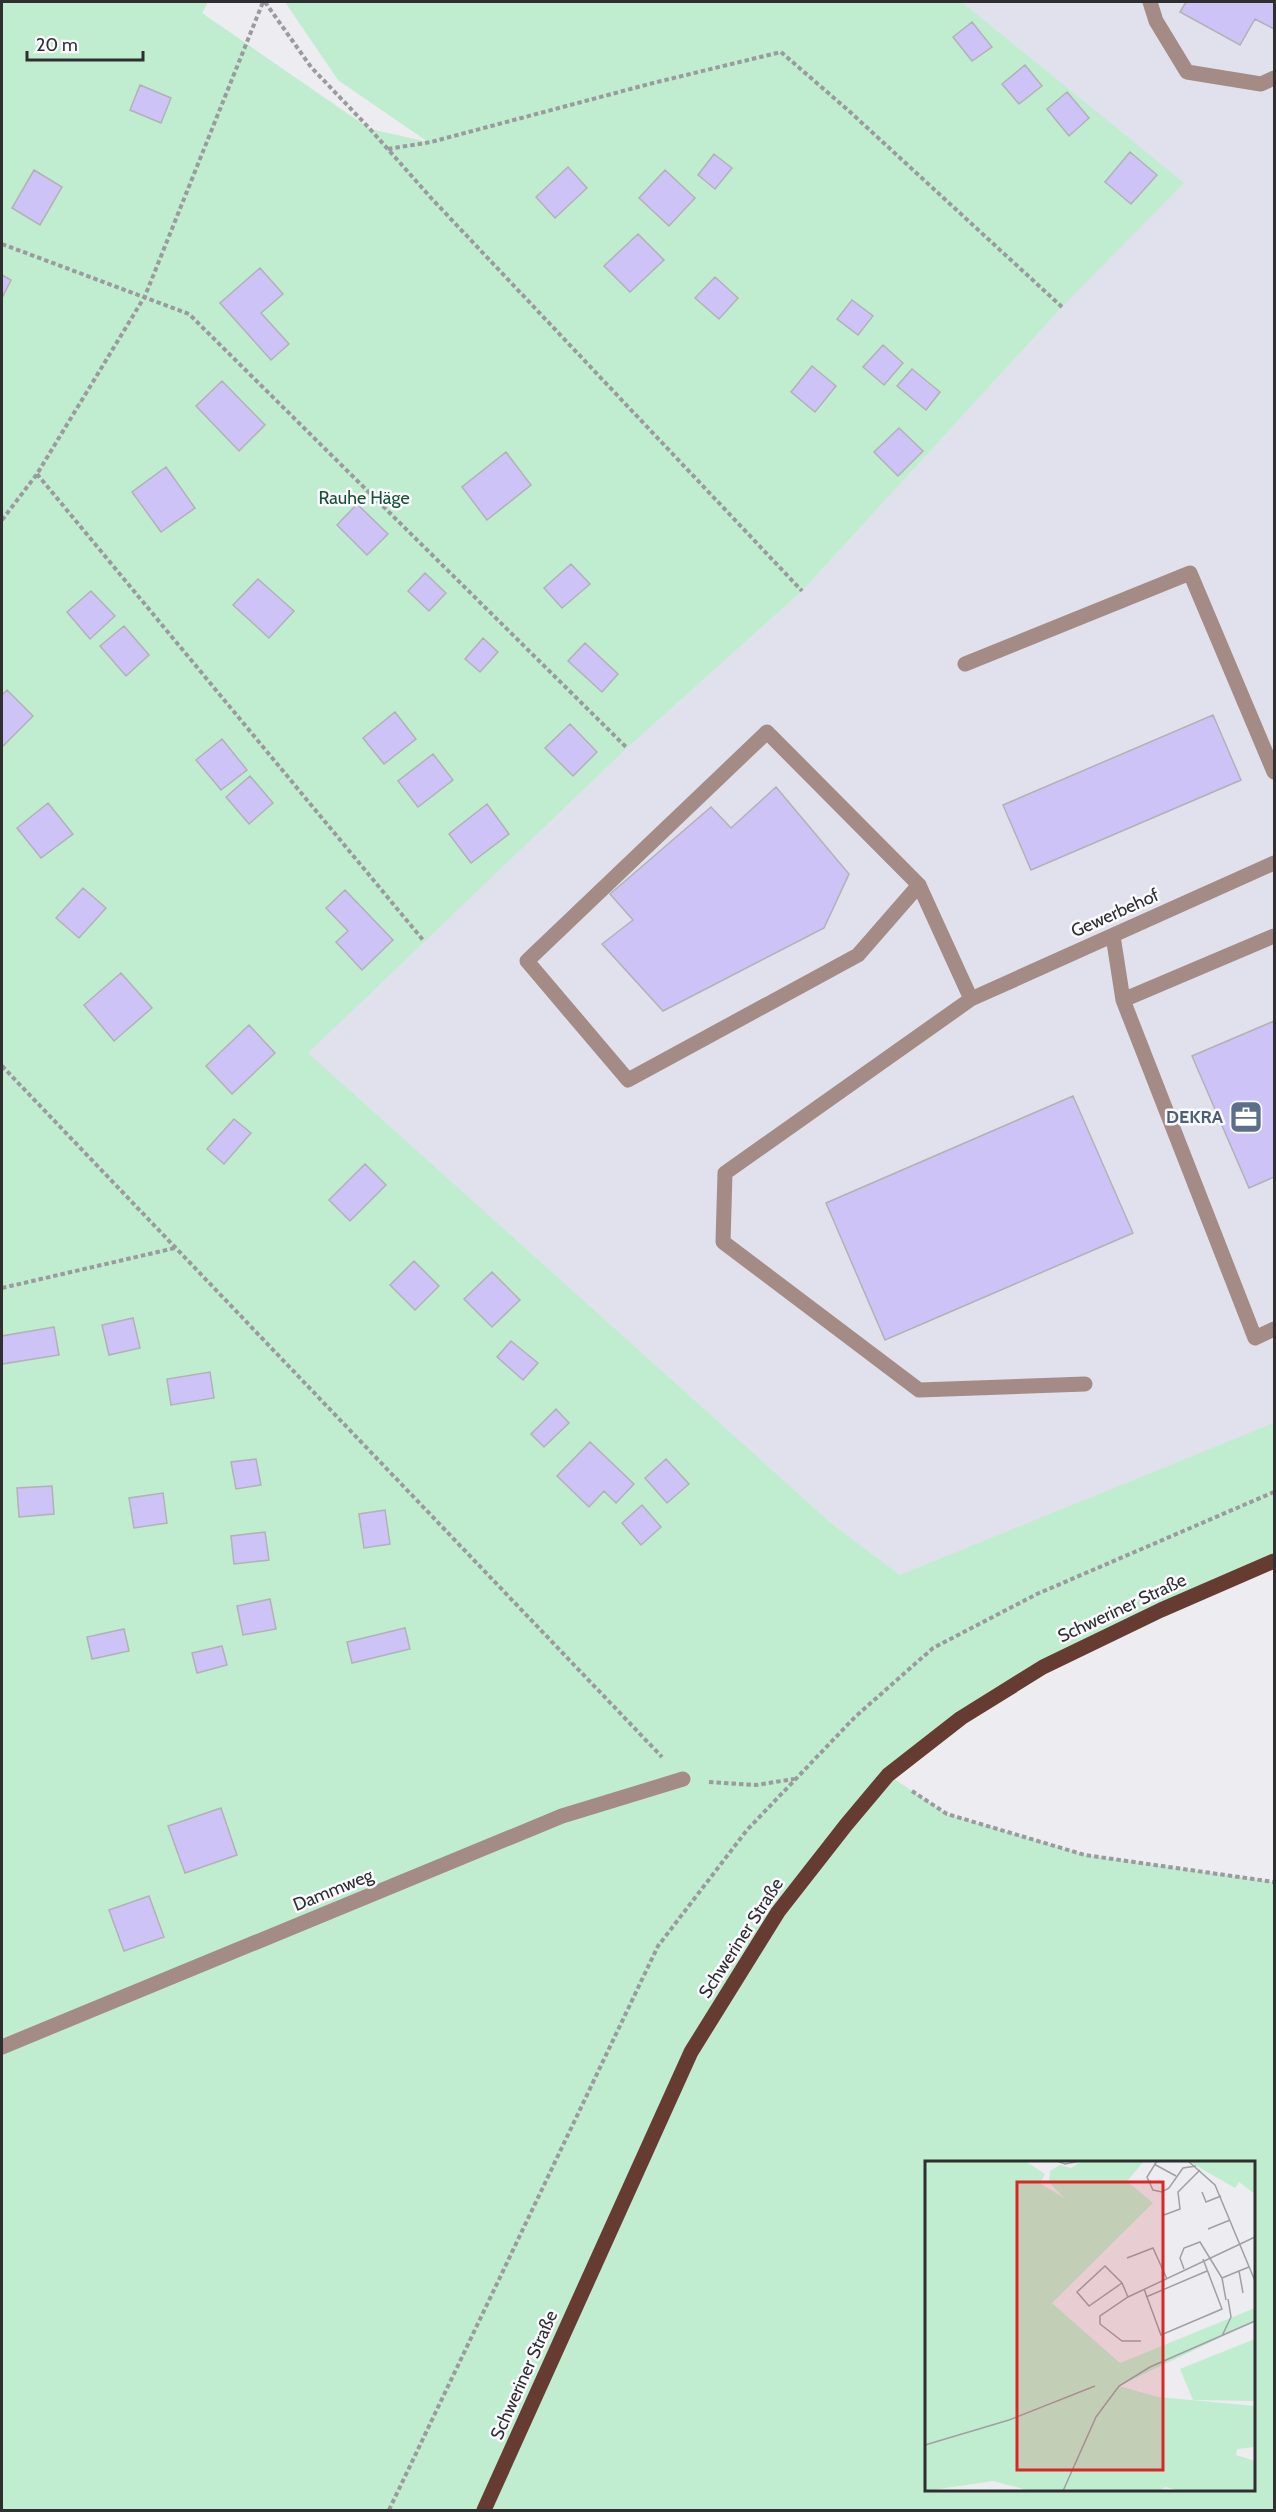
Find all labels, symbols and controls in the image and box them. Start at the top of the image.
scale bar [27,24,142,62]
text: 20 m [36,34,78,56]
park label: Rauhe Häge [318,487,410,509]
street label: Gewerbehof [1068,884,1162,942]
office icon: DEKRA [1228,1099,1264,1135]
place label: DEKRA [1166,1106,1224,1128]
street label: Schweriner Straße [1054,1569,1190,1647]
street label: Dammweg [290,1864,377,1916]
street label: Schweriner Straße [694,1874,788,2002]
inset map [925,2161,1255,2491]
street label: Schweriner Straße [486,2307,562,2443]

